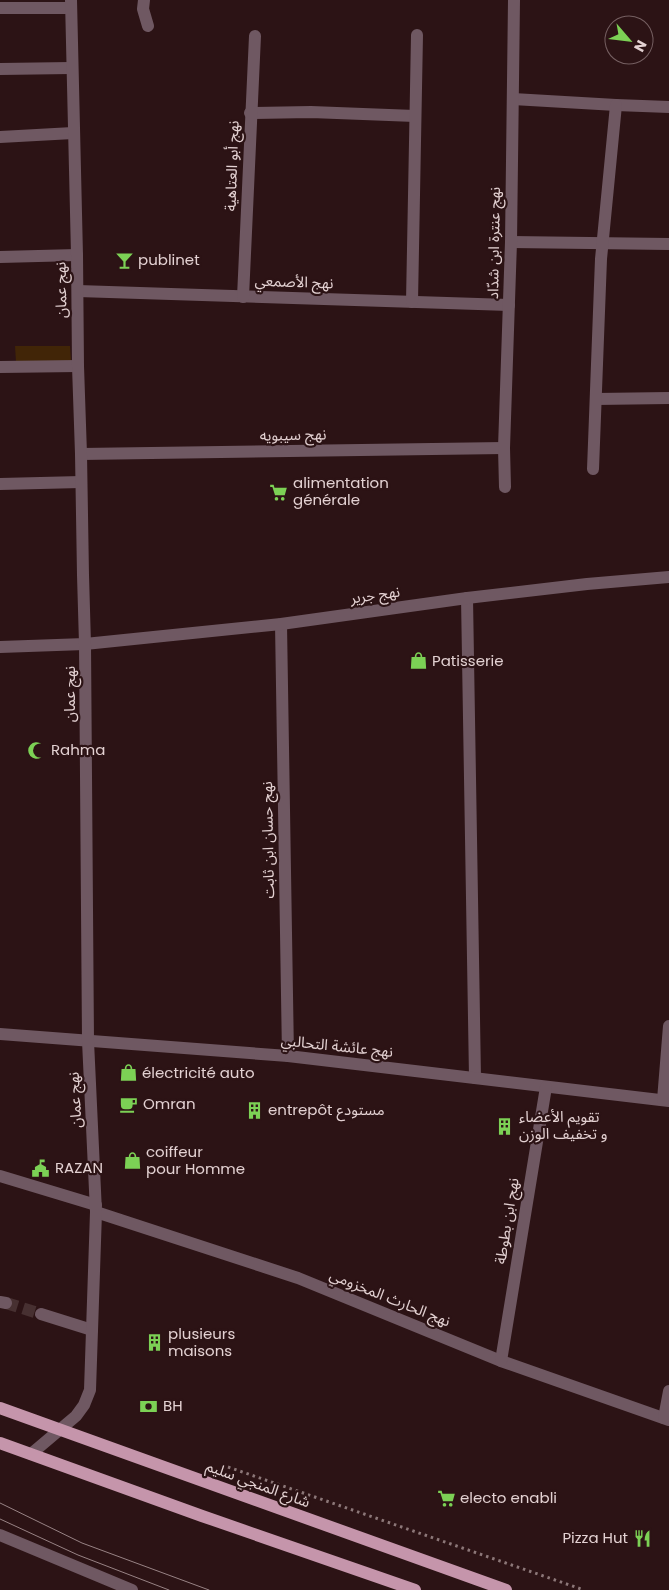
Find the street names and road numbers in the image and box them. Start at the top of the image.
street label: نهج أبو العتاهية [219,120,246,212]
street label: نهج عنترة ابن شدّاد [482,187,507,299]
street label: نهج عمان [50,262,73,318]
street label: نهج الأصمعي [254,270,334,295]
street label: نهج سيبويه [259,423,327,448]
street label: نهج جرير [348,581,401,611]
street label: نهج عمان [59,666,82,722]
street label: نهج حسان ابن ثابت [256,781,281,899]
street label: نهج عائشة التحالبي [280,1029,394,1064]
street label: نهج عمان [63,1071,88,1129]
street label: نهج ابن بطوطة [489,1176,526,1266]
street label: نهج الحارث المخزومي [326,1264,454,1333]
street label: شارع المنجي سليم [202,1455,313,1514]

